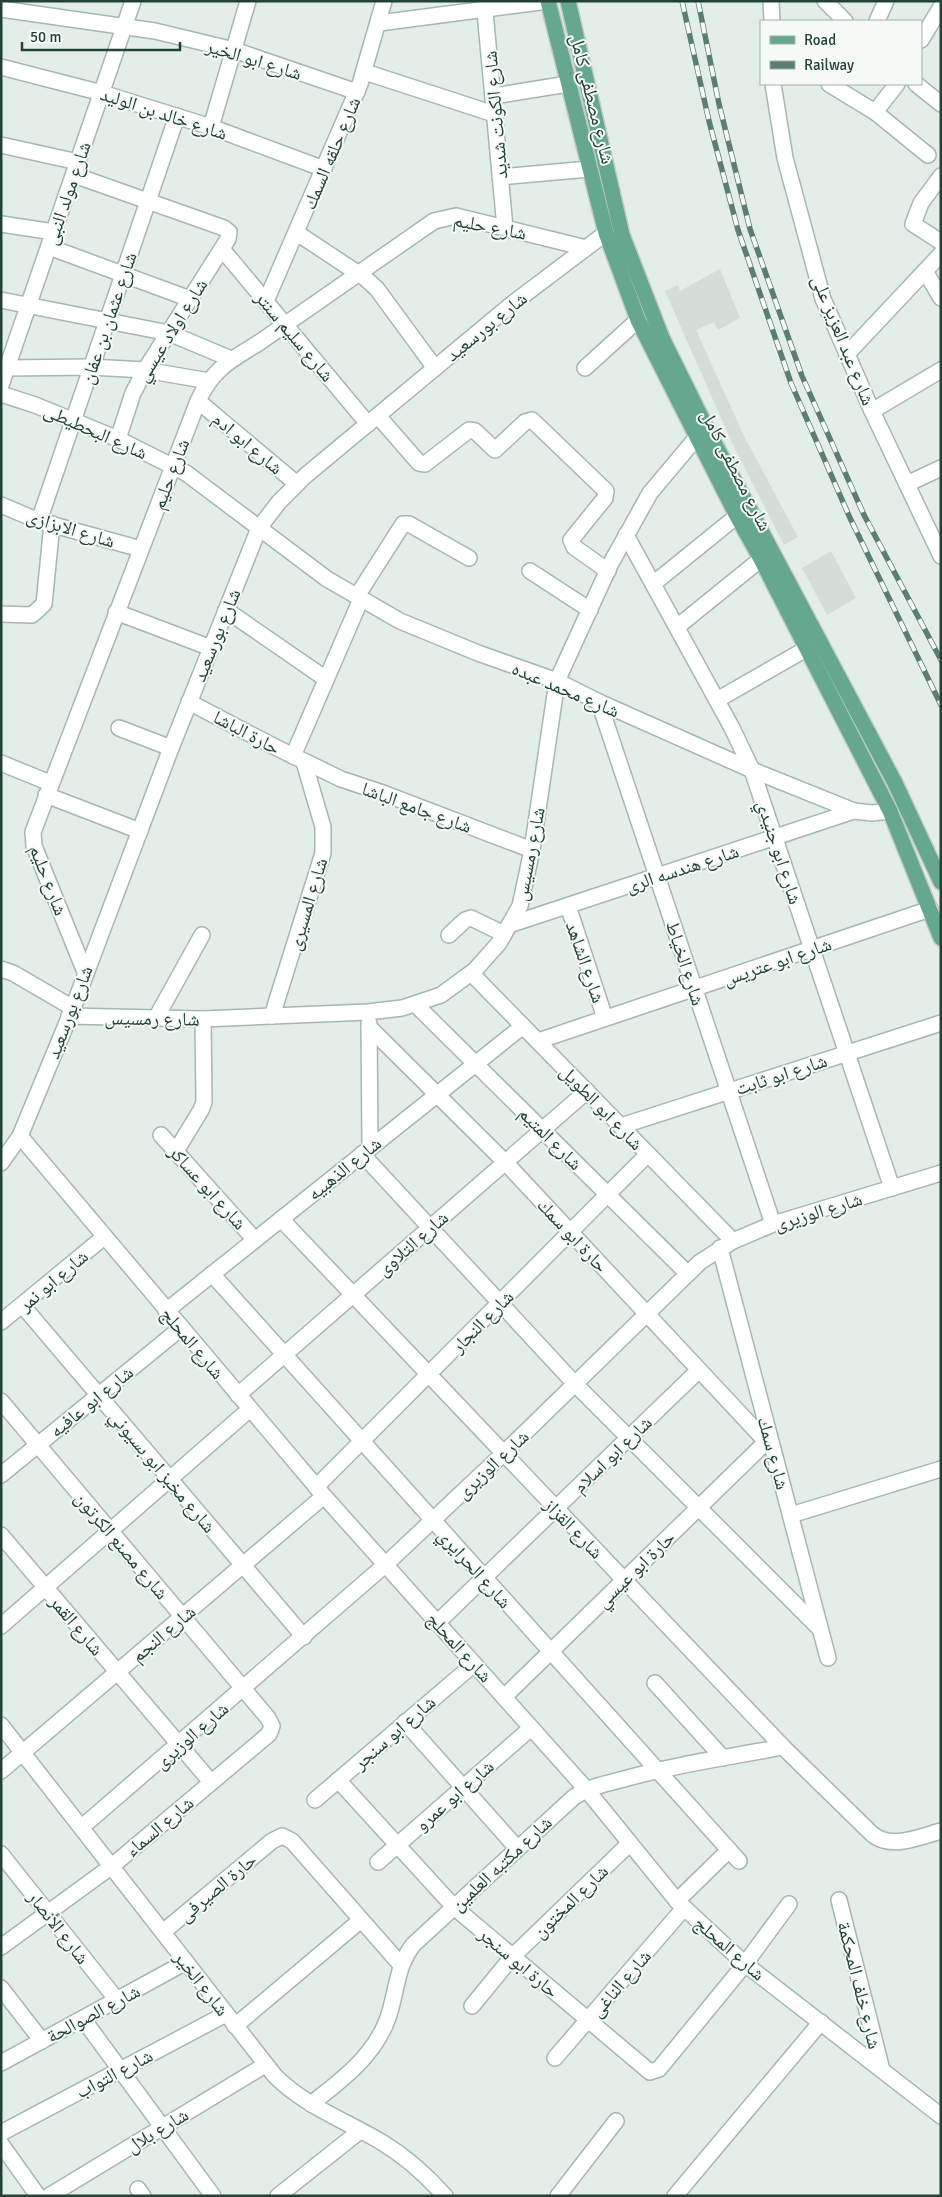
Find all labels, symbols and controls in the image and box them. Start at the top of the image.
scale bar [22,20,180,52]
legend [760,20,922,85]
text: 50 m [30,28,61,46]
text: Road [804,31,836,49]
street label: شارع مصطفى كامل [564,32,620,167]
street label: شارع ابو الخير [202,34,304,86]
street label: شارع الكونت شديد [478,50,514,180]
text: Railway [804,56,854,74]
street label: شارع خالد بن الوليد [97,82,230,146]
street label: شارع حلقه السمك [297,93,366,213]
street label: شارع مولد النبى [39,138,97,248]
street label: شارع حليم [451,208,528,246]
street label: شارع عثمان بن عفان [75,249,143,388]
street label: شارع عبد العزيز على [806,272,880,409]
street label: شارع اولاد عيسي [130,274,216,388]
street label: شارع سليم سنتر [249,286,339,387]
street label: شارع بورسعيد [441,287,532,367]
street label: شارع البحطيطى [40,398,151,465]
street label: شارع مصطفى كامل [695,406,777,535]
street label: شارع ابو ادم [207,407,288,481]
street label: شارع حليم [146,436,195,513]
street label: شارع الابزازى [24,504,118,554]
street label: شارع بورسعيد [187,585,246,685]
street label: شارع محمد عبده [508,656,623,723]
street label: حارة الباشا [209,705,284,760]
street label: شارع جامع الباشا [358,777,475,839]
street label: شارع ابو جنيدي [748,797,807,908]
street label: شارع رمسيس [509,805,551,903]
street label: شارع هندسه الرى [623,839,742,899]
street label: شارع حليم [24,842,73,919]
street label: شارع المسيرى [283,855,333,953]
street label: شارع الشاهد [560,918,610,1006]
street label: شارع الخياط [660,918,710,1009]
street label: شارع ابو عتريس [720,932,835,992]
street label: شارع بورسعيد [41,962,99,1062]
street label: شارع رمسيس [104,1006,200,1032]
street label: شارع ابو ثابت [732,1049,830,1101]
street label: شارع ابو الطويل [554,1060,648,1156]
street label: شارع المتيم [513,1102,587,1176]
street label: شارع الذهبيه [303,1132,387,1206]
street label: شارع ابو عساكر [162,1140,252,1235]
street label: شارع الوزيرى [771,1187,865,1237]
street label: حارة ابو سمك [532,1193,613,1278]
street label: شارع التلاوى [372,1206,454,1282]
street label: شارع ابو نمر [13,1245,93,1318]
street label: شارع النجار [446,1285,519,1359]
street label: شارع المحلج [155,1303,229,1385]
street label: شارع ابو عافيه [45,1361,138,1443]
street label: شارع مخبز ابو بسيوني [101,1405,221,1540]
street label: شارع ابو اسلام [568,1411,658,1499]
street label: شارع سمك [752,1414,794,1492]
street label: شارع الوزيرى [451,1425,534,1505]
street label: شارع مصنع الكرتون [69,1487,174,1605]
street label: شارع القزاز [538,1492,608,1564]
street label: شارع الحرايري [430,1524,517,1616]
street label: حارة ابو عيسي [591,1526,682,1615]
street label: شارع القمر [43,1590,108,1661]
street label: شارع النجم [126,1600,201,1668]
street label: شارع المحلج [421,1607,497,1688]
street label: شارع ابو سنجر [348,1690,441,1776]
street label: شارع الوزيرى [149,1697,234,1775]
street label: شارع ابو عمرو [410,1755,499,1837]
street label: شارع السماء [120,1791,199,1862]
street label: شارع مكتبه العلمين [446,1811,557,1917]
street label: حارة الصيرفى [174,1848,262,1928]
street label: شارع المختون [528,1860,614,1944]
street label: شارع الأنصار [21,1885,94,1969]
street label: شارع المحلج [689,1911,770,1986]
street label: شارع خلف المحكمة [832,1919,887,2052]
street label: حارة ابو سنجر [473,1922,563,2003]
street label: شارع الخير [168,1945,234,2021]
street label: شارع الناغى [585,1945,657,2022]
street label: شارع الصوالحة [43,1979,144,2048]
street label: شارع التواب [72,2044,157,2104]
street label: شارع بلال [122,2103,193,2159]

